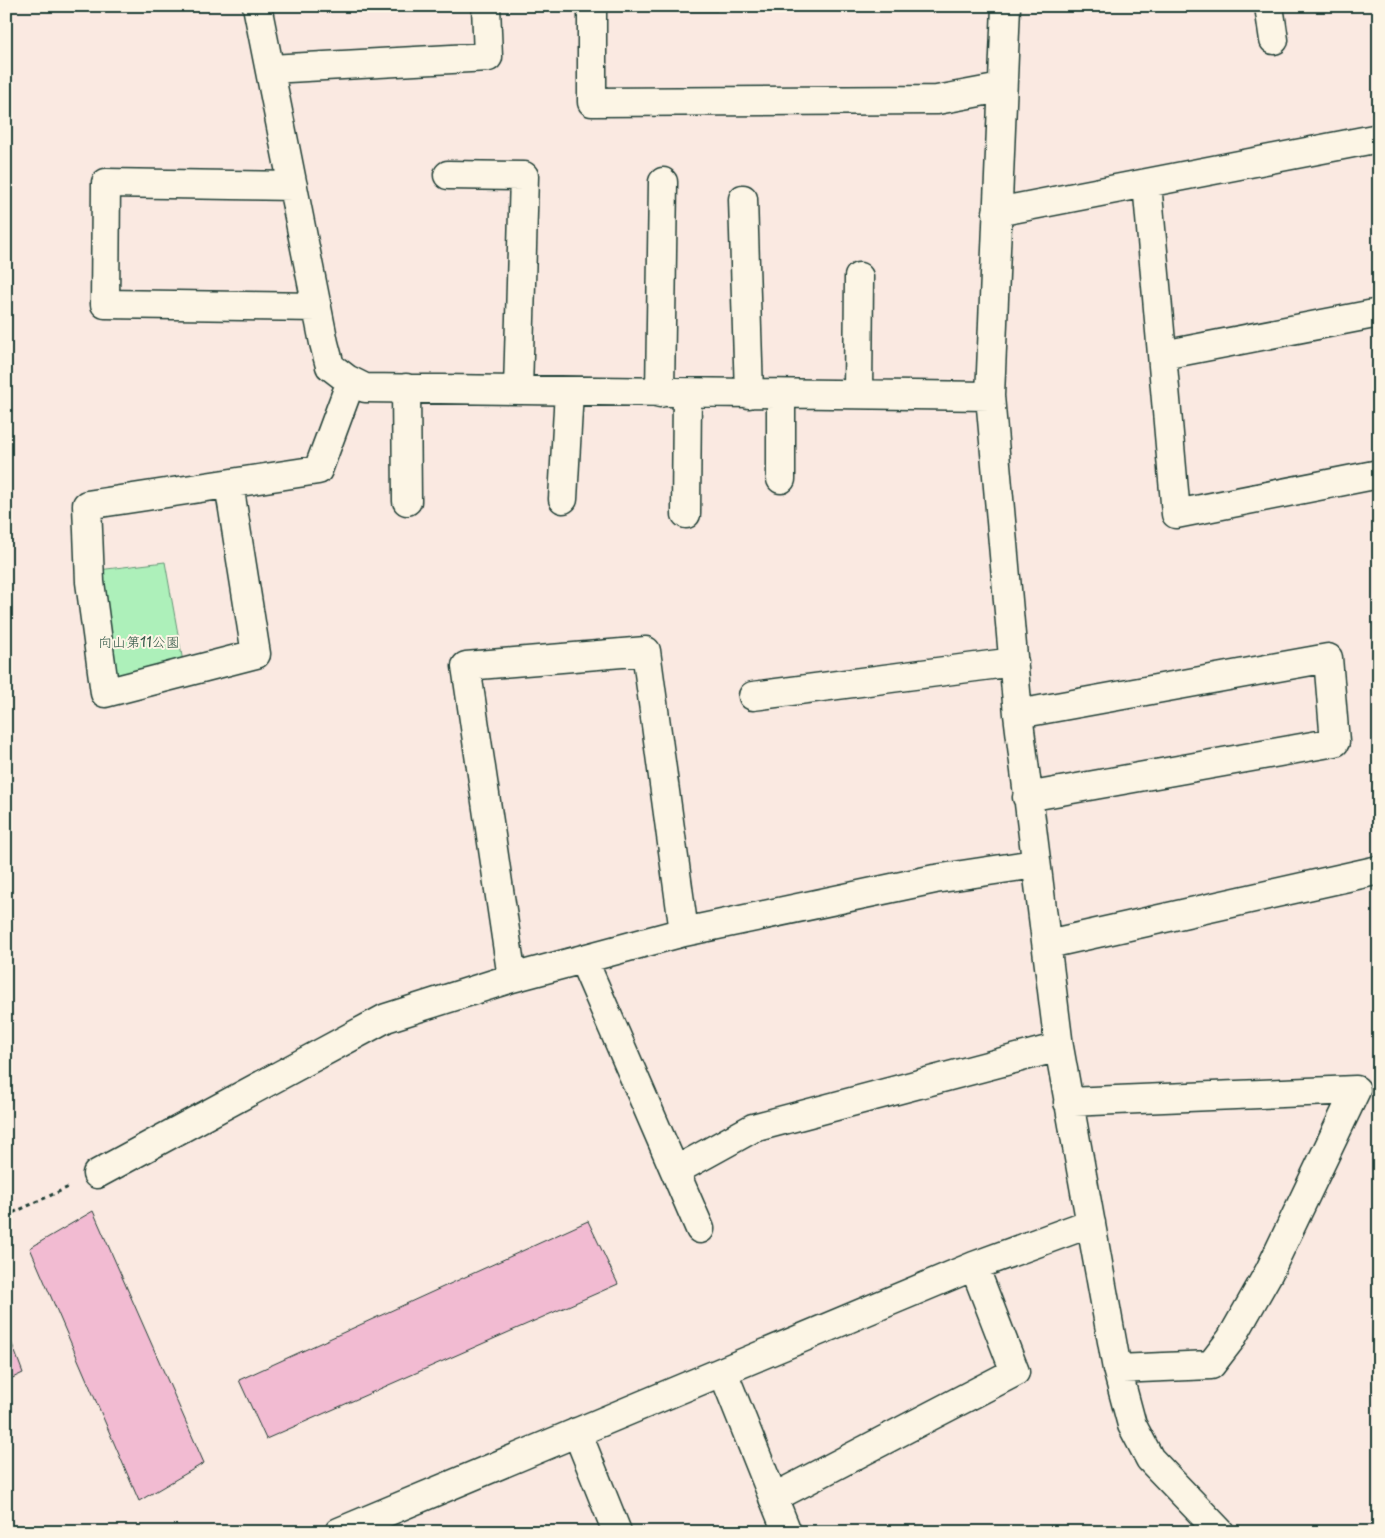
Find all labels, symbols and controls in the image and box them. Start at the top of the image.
park label: 向山第11公園 [98,631,180,652]

